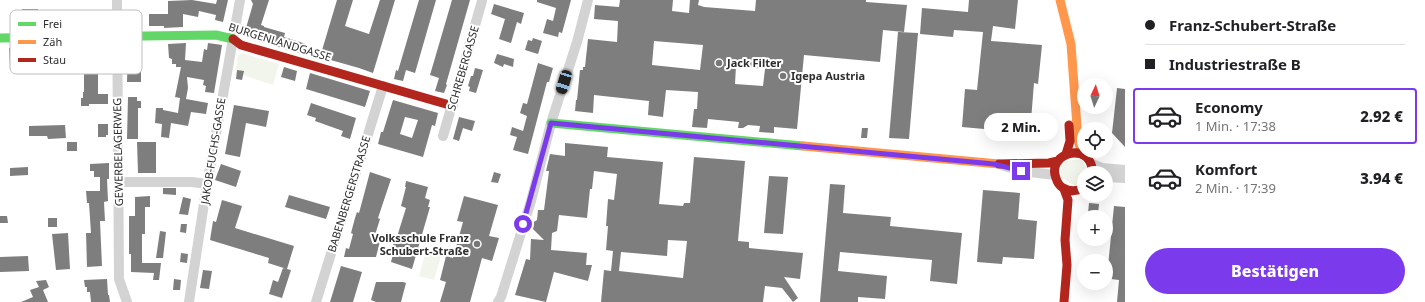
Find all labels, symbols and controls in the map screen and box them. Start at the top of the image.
legend [10,10,142,74]
text: Franz-Schubert-Straße [1169,15,1336,35]
text: Frei [43,16,62,31]
street label: BURGENLANDGASSE [227,19,333,64]
street label: SCHREBERGASSE [443,24,482,112]
text: Zäh [43,34,62,49]
text: Stau [43,52,66,67]
text: Industriestraße B [1169,54,1301,74]
place label: Jack Filter [726,55,782,70]
marker: Jack Filter [714,58,724,68]
place label: Igepa Austria [791,68,865,83]
car [555,69,573,95]
marker: Igepa Austria [778,71,788,81]
north arrow [1077,78,1113,114]
map controls [1077,78,1113,290]
street label: JAKOB-FUCHS-GASSE [197,97,228,206]
text: Economy [1195,97,1263,117]
street label: GEWERBELAGERWEG [109,98,126,206]
icon: car [1147,98,1183,134]
text: 2.92 € [1360,106,1403,126]
callout: 2 Min. [984,113,1058,141]
text: 1 Min. · 17:38 [1195,117,1276,135]
text: 2 Min. [1001,118,1041,136]
button: locate [1077,122,1113,158]
street label: BABENBERGERSTRASSE [324,134,373,254]
text: Komfort [1195,159,1257,179]
icon: car [1147,160,1183,196]
route end [1012,162,1030,180]
button: layers [1077,166,1113,202]
text: 3.94 € [1360,168,1403,188]
text: 2 Min. · 17:39 [1195,179,1276,197]
button: + [1077,210,1113,246]
route start [514,215,532,233]
place label: Volksschule Franz Schubert-Straße [371,230,470,258]
marker: Volksschule Franz Schubert-Straße [472,239,482,249]
button: Bestätigen [1145,248,1405,294]
button: − [1077,254,1113,290]

